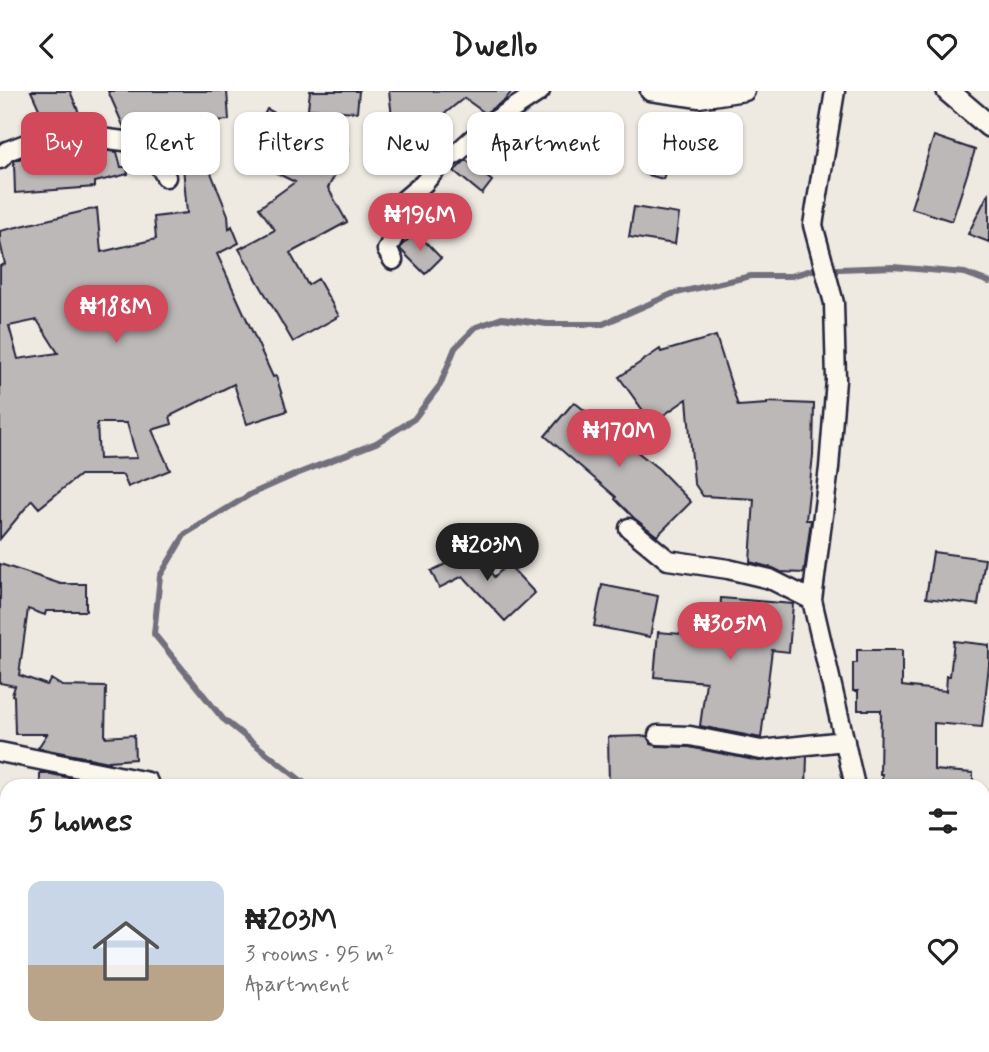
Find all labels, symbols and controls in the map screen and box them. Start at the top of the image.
text: Dwello [451,25,538,67]
icon: back [28,27,66,65]
icon: heart [923,27,961,65]
chip: Buy [21,112,107,175]
chip: Rent [121,112,220,175]
chip: Filters [234,112,349,175]
chip: New [363,112,453,175]
chip: Apartment [467,112,624,175]
chip: House [638,112,743,175]
pin: ₦196M [371,193,469,253]
text: ₦196M [384,201,456,231]
pin: ₦188M [67,285,165,345]
text: ₦188M [80,293,152,323]
pin: ₦170M [570,409,668,469]
text: ₦170M [583,417,655,447]
pin: ₦203M [438,524,536,583]
text: ₦203M [452,531,522,561]
pin: ₦305M [681,603,779,662]
text: ₦305M [693,610,767,640]
text: 5 homes [28,802,133,841]
icon: filters [924,802,962,840]
text: ₦203M [245,901,337,940]
icon: home [84,909,168,993]
icon: heart [924,932,962,970]
text: 3 rooms · 95 m² [245,940,394,970]
text: Apartment [245,970,350,1000]

